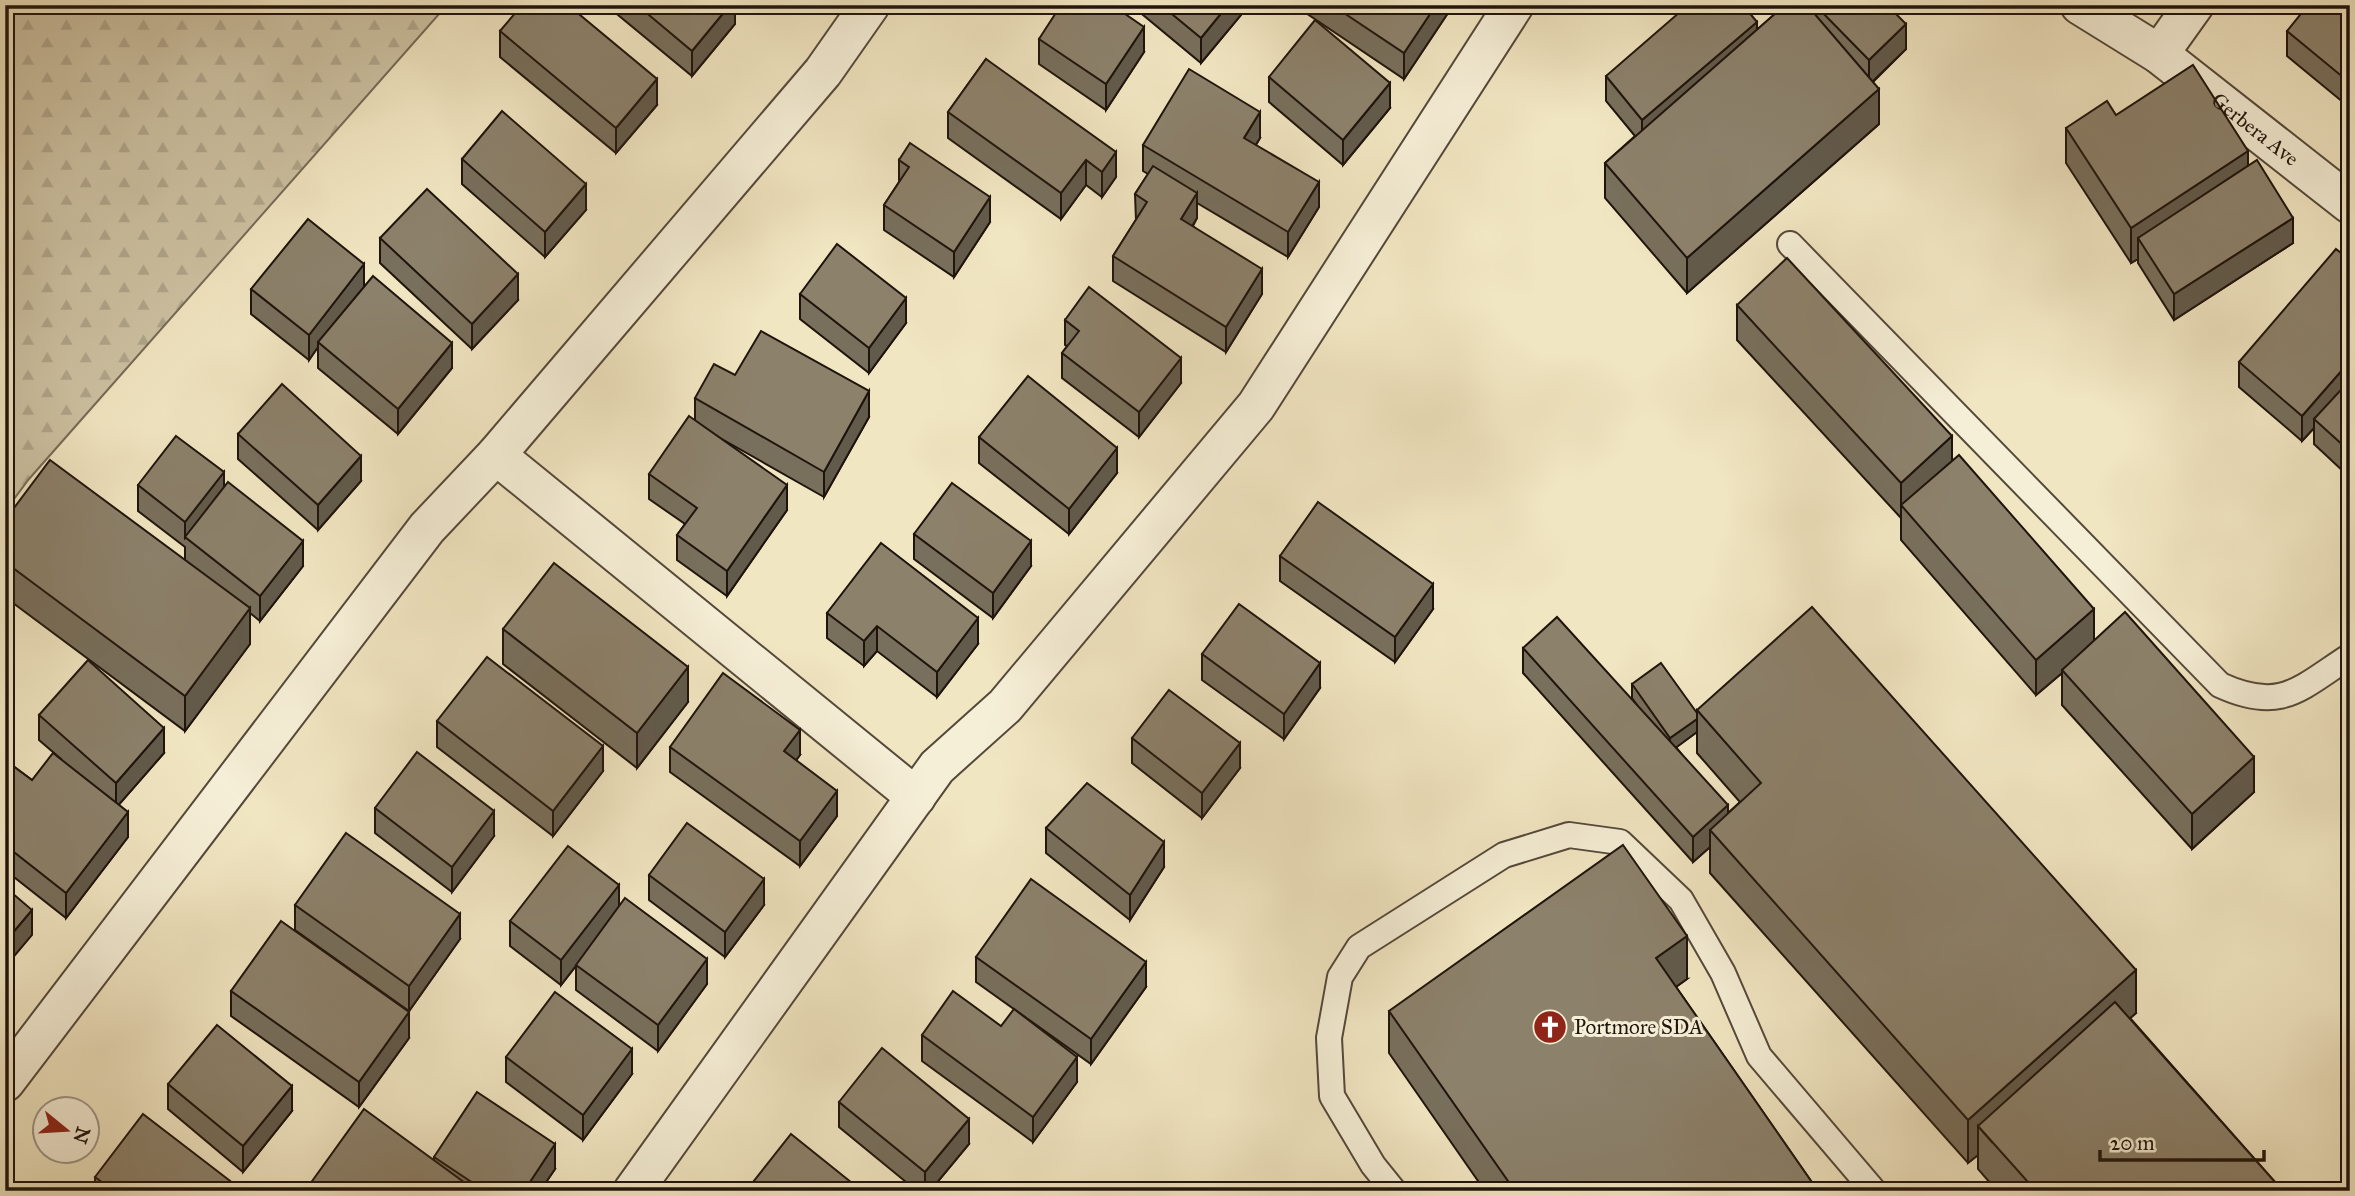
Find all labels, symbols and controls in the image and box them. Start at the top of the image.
street label: Gerbera Ave [2206,87,2304,172]
church icon: Portmore SDA [1531,1008,1569,1046]
place label: Portmore SDA [1574,1014,1703,1040]
north arrow [32,1094,102,1164]
scale bar [2100,1119,2264,1163]
text: N [68,1124,95,1146]
text: 20 m [2110,1130,2155,1156]

